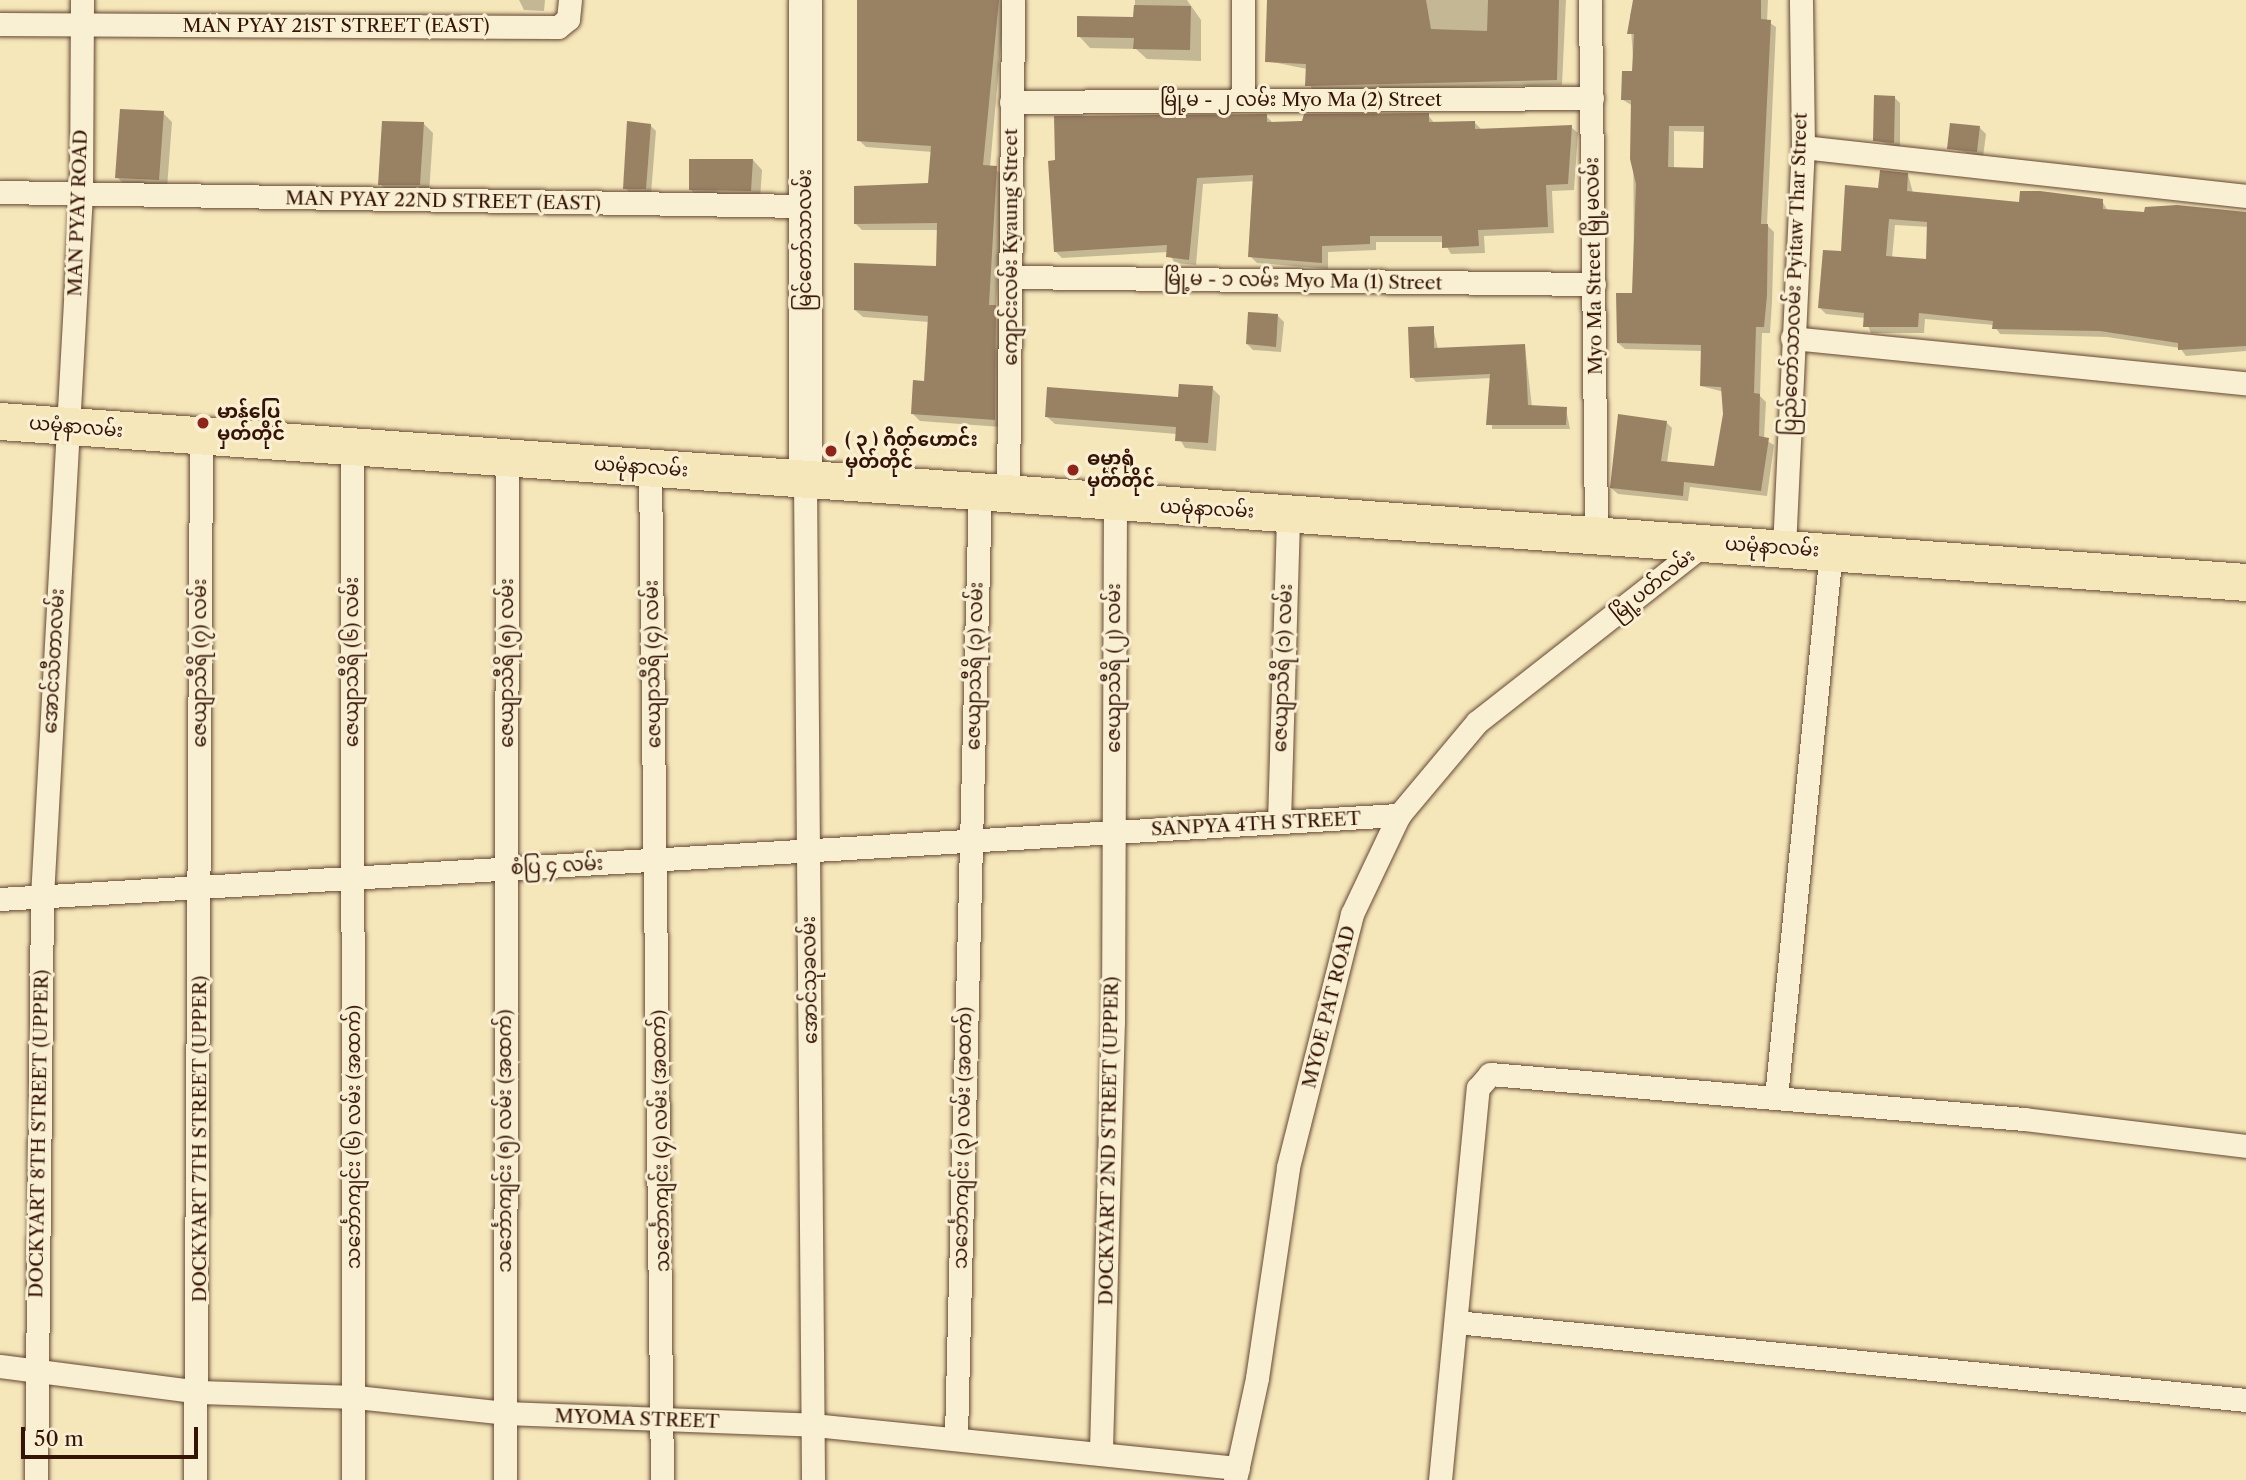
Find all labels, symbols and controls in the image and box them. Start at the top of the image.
street label: MAN PYAY 21ST STREET (EAST) [182,15,490,37]
street label: မြို့မ - ၂ လမ်း Myo Ma (2) Street [1160,89,1442,111]
street label: ပြည်တော်သာလမ်း Pyitaw Thar Street [1778,111,1812,437]
street label: ကျောင်းလမ်း Kyaung Street [1000,128,1022,366]
street label: MAN PYAY ROAD [64,129,92,297]
street label: Myo Ma Street မြို့မလမ်း [1581,157,1607,375]
street label: မြင်တော်သာလမ်း [794,169,816,311]
street label: MAN PYAY 22ND STREET (EAST) [284,187,602,215]
street label: မြို့မ - ၁ လမ်း Myo Ma (1) Street [1164,267,1442,295]
place label: မာန်ပြေ မှတ်တိုင် [217,401,285,445]
street label: ယမုံနာလမ်း [28,412,124,442]
marker: မာန်ပြေ မှတ်တိုင် [195,415,211,431]
place label: ( ၃ ) ဂိတ်ဟောင်း မှတ်တိုင် [845,429,978,473]
marker: ( ၃ ) ဂိတ်ဟောင်း မှတ်တိုင် [823,443,839,459]
place label: ဓမ္မာရုံ မှတ်တိုင် [1087,448,1155,492]
street label: ယမုံနာလမ်း [593,452,689,482]
marker: ဓမ္မာရုံ မှတ်တိုင် [1065,462,1081,478]
street label: ယမုံနာလမ်း [1159,495,1255,523]
street label: ယမုံနာလမ်း [1724,532,1820,562]
street label: မြို့ပတ်လမ်း [1607,544,1699,626]
street label: ဇေယျာသီရိ (၆) လမ်း [341,577,363,747]
street label: ဇေယျာသီရိ (၅) လမ်း [496,578,518,748]
street label: ဇေယျာသီရိ (၇) လမ်း [189,579,211,747]
street label: ဇေယျာသီရိ (၄) လမ်း [640,580,666,748]
street label: ဇေယျာသီရိ (၃) လမ်း [962,582,988,750]
street label: ဇေယျာသီရိ (၂) လမ်း [1103,583,1125,753]
street label: ဇေယျာသီရိ (၁) လမ်း [1269,583,1297,753]
street label: အောင်သီတာလမ်း [39,588,69,734]
street label: SANPYA 4TH STREET [1150,807,1362,841]
street label: စံပြ ၄ လမ်း [510,852,604,880]
street label: အောင်သုခလမ်း [797,916,823,1044]
street label: MYOE PAT ROAD [1298,923,1360,1091]
street label: DOCKYART 8TH STREET (UPPER) [25,969,53,1299]
street label: DOCKYART 7TH STREET (UPPER) [189,975,211,1303]
street label: DOCKYART 2ND STREET (UPPER) [1095,976,1123,1306]
street label: သင်္ဘောကျင်း (၆) လမ်း (အထက်) [343,1005,365,1269]
street label: သင်္ဘောကျင်း (၃) လမ်း (အထက်) [949,1007,977,1269]
street label: သင်္ဘောကျင်း (၅) လမ်း (အထက်) [494,1009,516,1273]
street label: သင်္ဘောကျင်း (၄) လမ်း (အထက်) [647,1010,675,1272]
street label: MYOMA STREET [554,1405,720,1433]
scale bar [24,1414,201,1458]
text: 50 m [34,1426,84,1451]

